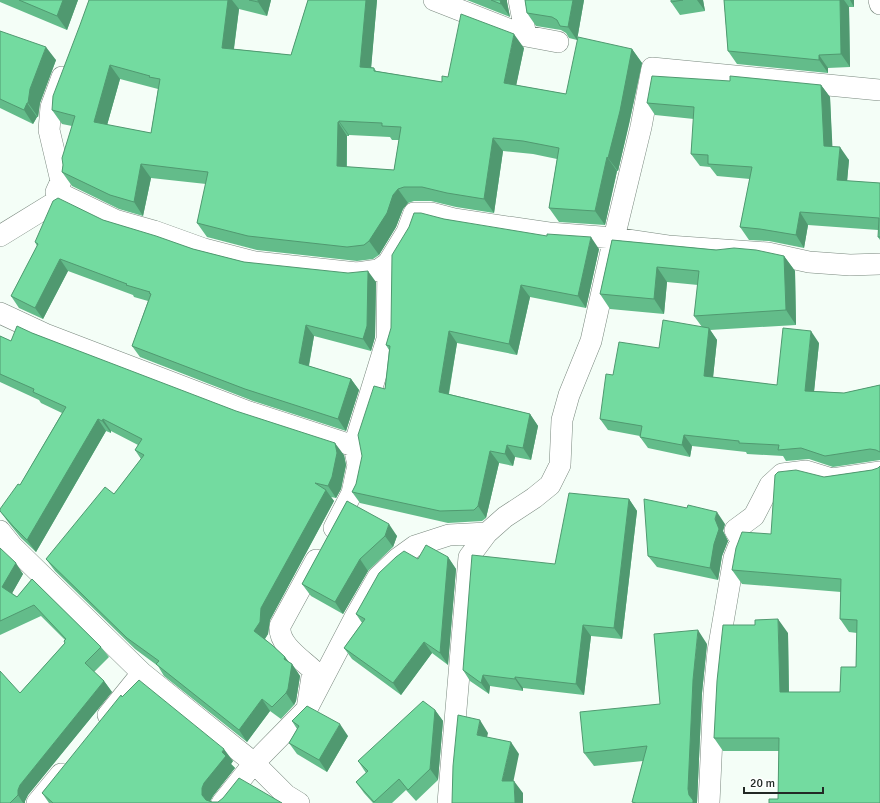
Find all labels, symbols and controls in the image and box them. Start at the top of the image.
scale bar [744,769,823,795]
text: 20 m [750,776,775,791]

